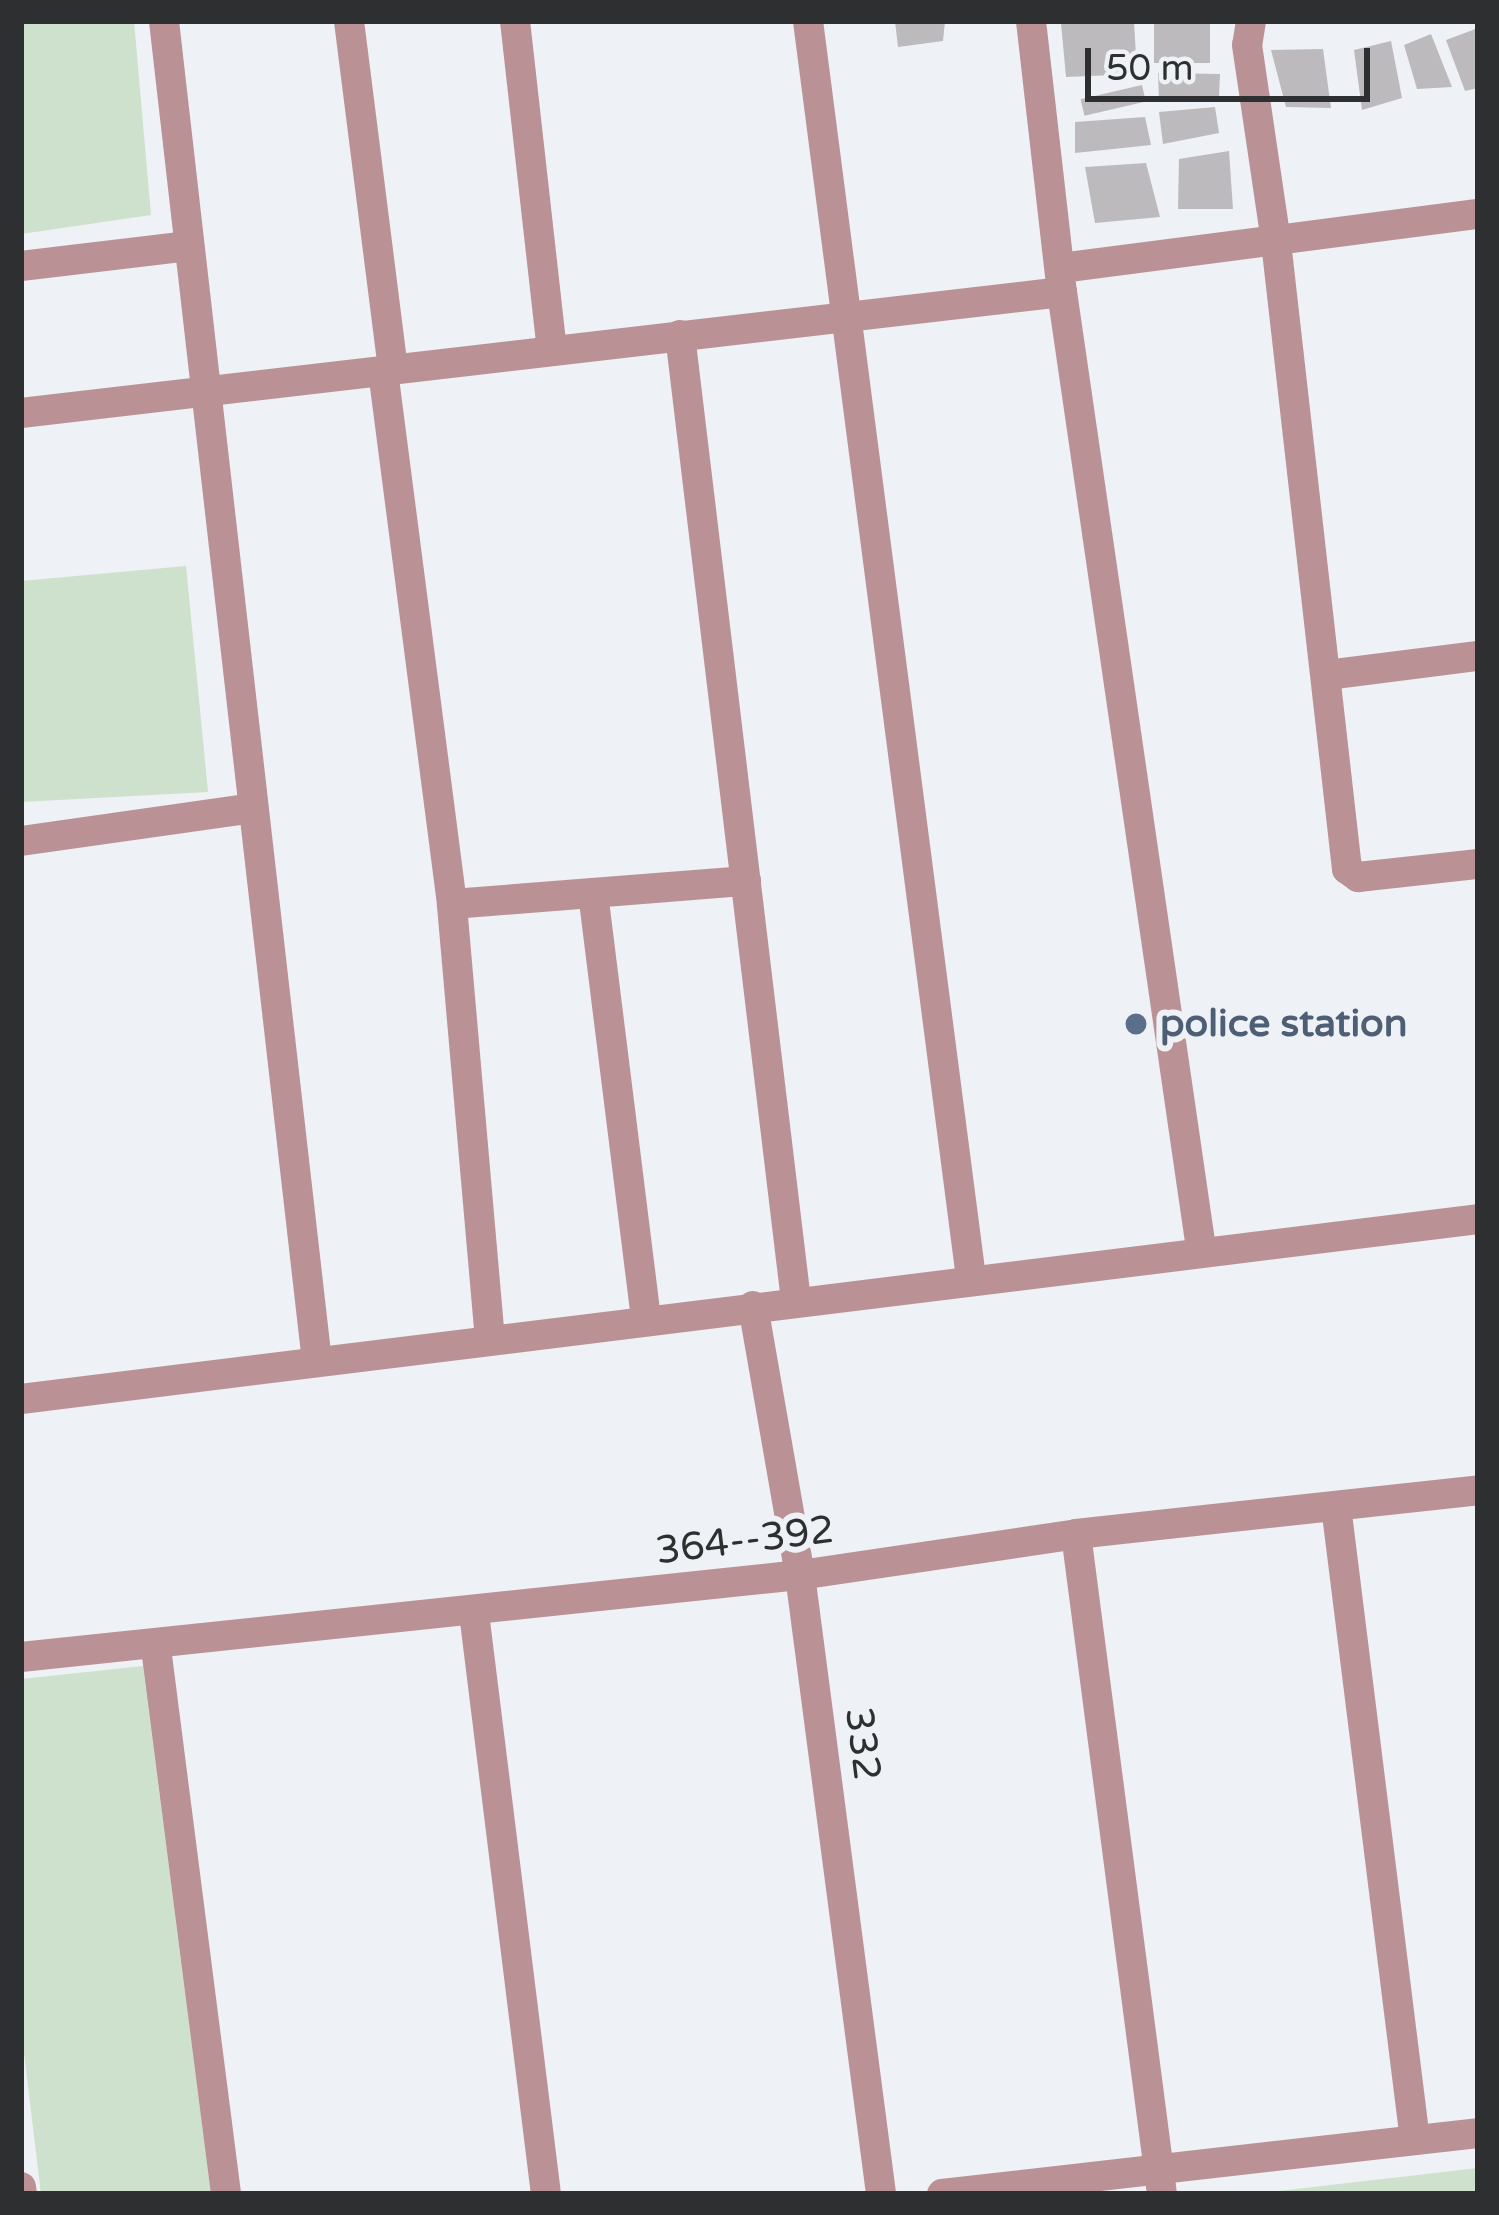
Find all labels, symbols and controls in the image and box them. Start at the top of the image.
scale bar [1091,24,1376,98]
text: 50 m [1106,47,1194,90]
place label: police station [1160,1001,1408,1047]
marker: police station [1123,1011,1149,1037]
street label: 364--392 [653,1507,837,1575]
street label: 332 [834,1705,890,1783]

